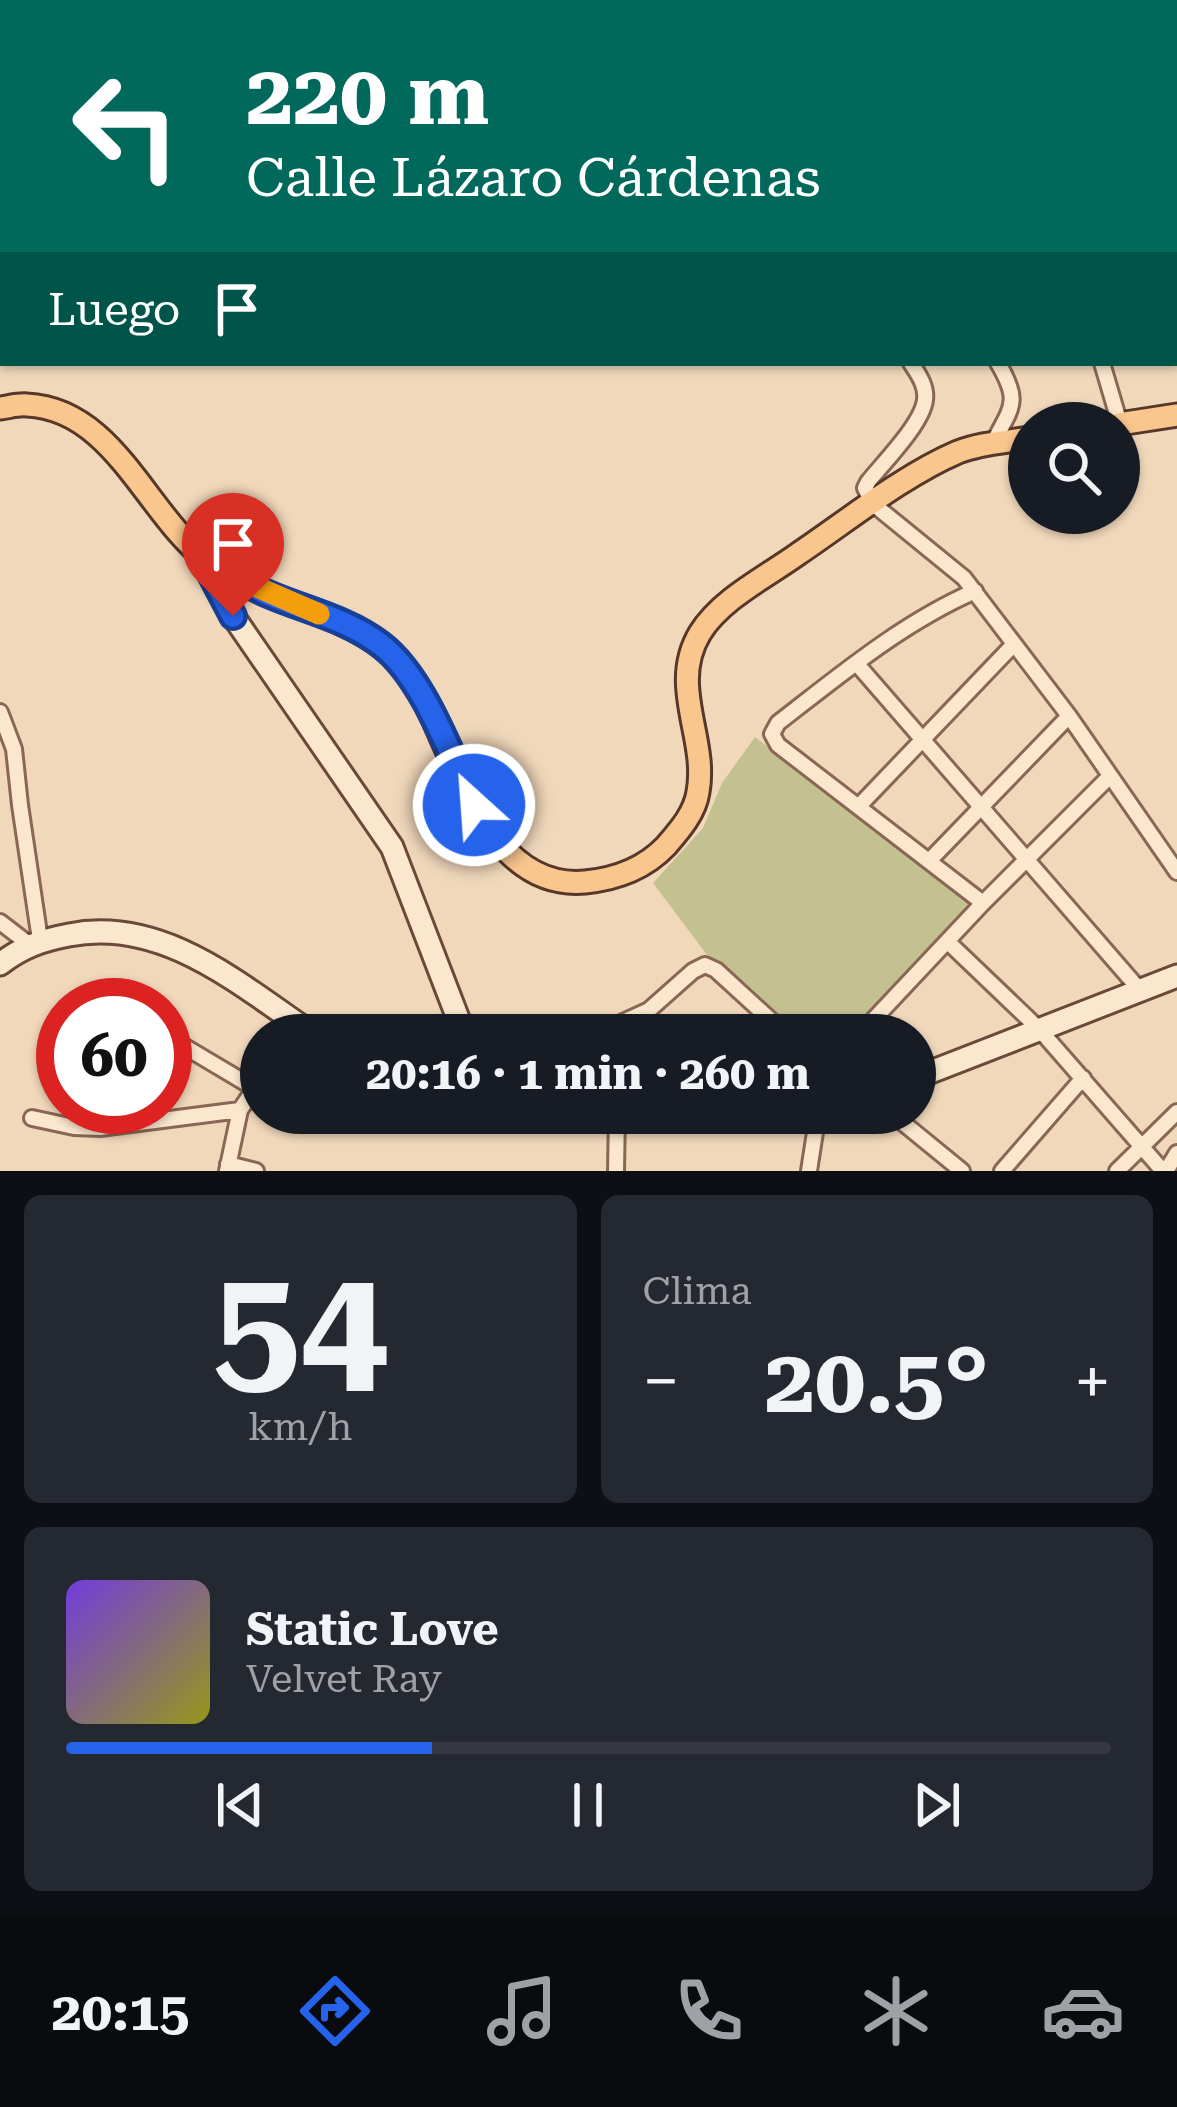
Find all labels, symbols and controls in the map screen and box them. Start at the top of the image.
text: 220 m [246,46,489,144]
icon: left [48,48,204,204]
text: Calle Lázaro Cárdenas [246,146,821,209]
icon: arrive [204,276,270,342]
text: Luego [48,283,180,336]
map controls [1008,402,1140,534]
button: search [1008,402,1140,534]
pin [182,493,284,616]
icon: arrive [200,511,266,577]
position arrow [411,742,537,868]
speed limit sign: 60 [36,978,192,1134]
text: 20:16 · 1 min · 260 m [366,1047,810,1100]
text: 54 [213,1234,388,1417]
text: Clima [643,1268,752,1314]
text: 20.5° [765,1329,989,1434]
text: − [643,1343,679,1420]
text: + [1074,1343,1111,1420]
text: km/h [248,1404,352,1450]
text: Static Love [246,1603,499,1656]
text: Velvet Ray [246,1656,442,1702]
icon: previous [207,1772,273,1838]
icon: pause [555,1772,621,1838]
icon: next [904,1772,970,1838]
icon: directions [293,1969,377,2053]
icon: music [480,1969,564,2053]
icon: phone [667,1969,751,2053]
icon: climate [854,1969,938,2053]
icon: car [1041,1969,1125,2053]
text: 20:15 [52,1980,189,2043]

